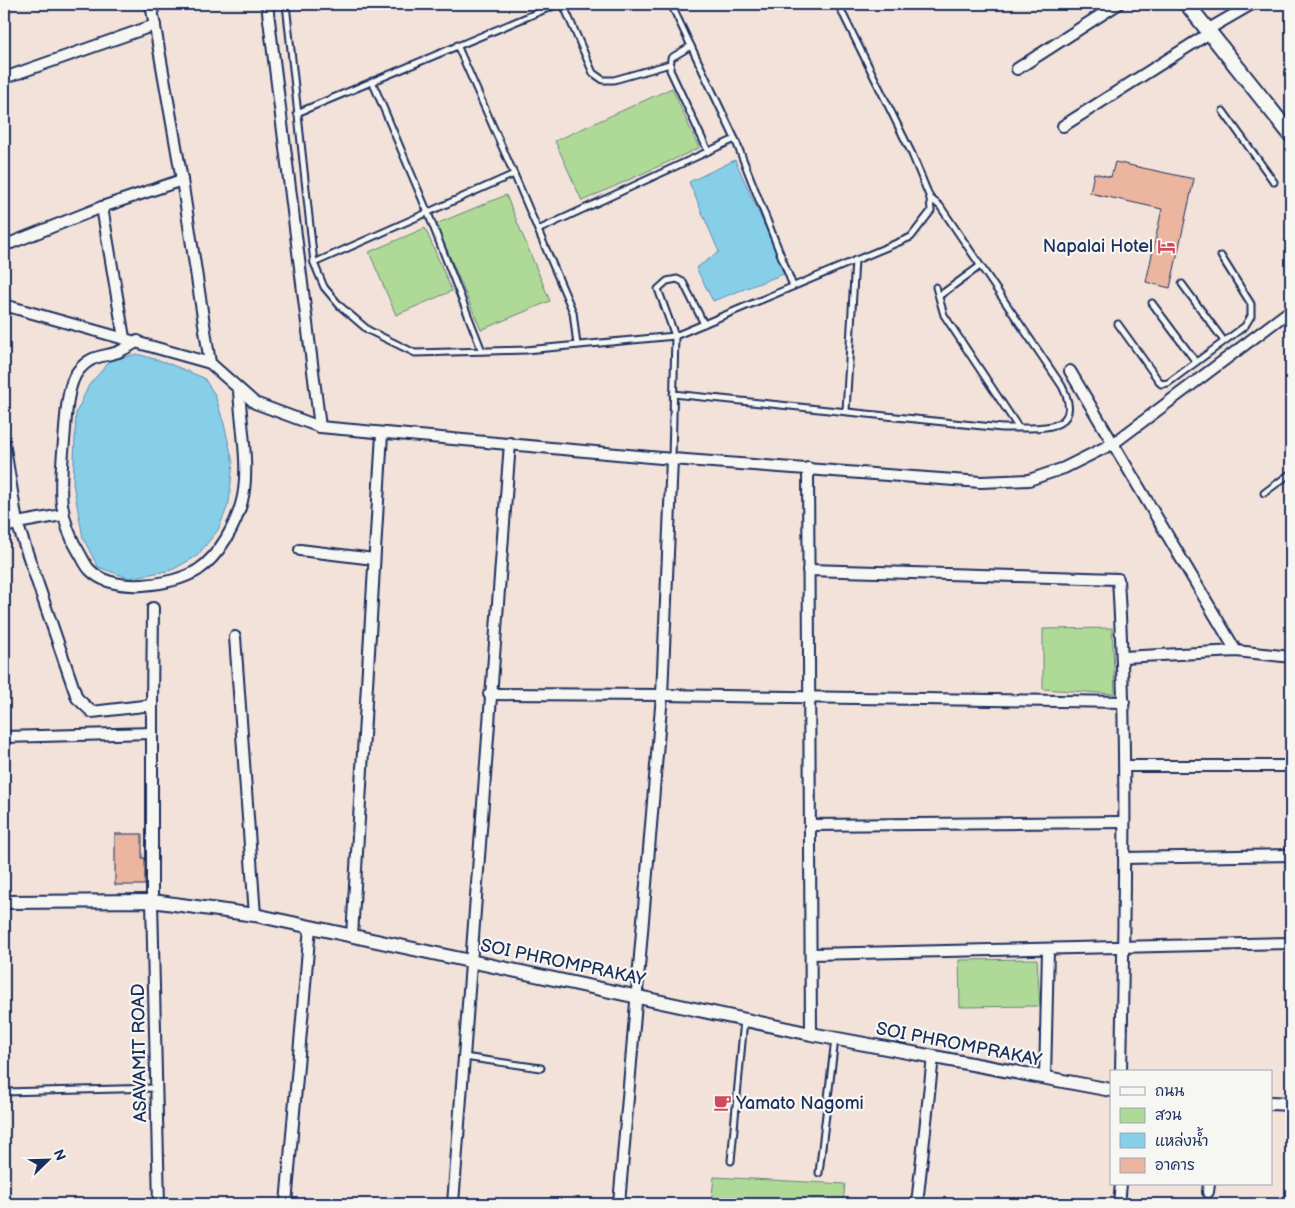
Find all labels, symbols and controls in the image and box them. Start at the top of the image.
place label: Napalai Hotel [1043,236,1153,257]
hotel icon: Napalai Hotel [1157,236,1177,256]
street label: SOI PHROMPRAKAY [479,935,648,990]
street label: ASAVAMIT ROAD [128,983,151,1123]
street label: SOI PHROMPRAKAY [874,1018,1044,1071]
legend [1110,1070,1272,1186]
text: ถนน [1155,1082,1184,1101]
cafe icon: Yamato Nagomi [712,1093,732,1113]
place label: Yamato Nagomi [735,1093,864,1114]
text: สวน [1155,1106,1182,1125]
text: แหล่งน้ำ [1155,1127,1209,1151]
north arrow [22,1136,72,1186]
text: N [50,1147,69,1163]
text: อาคาร [1155,1156,1195,1175]

